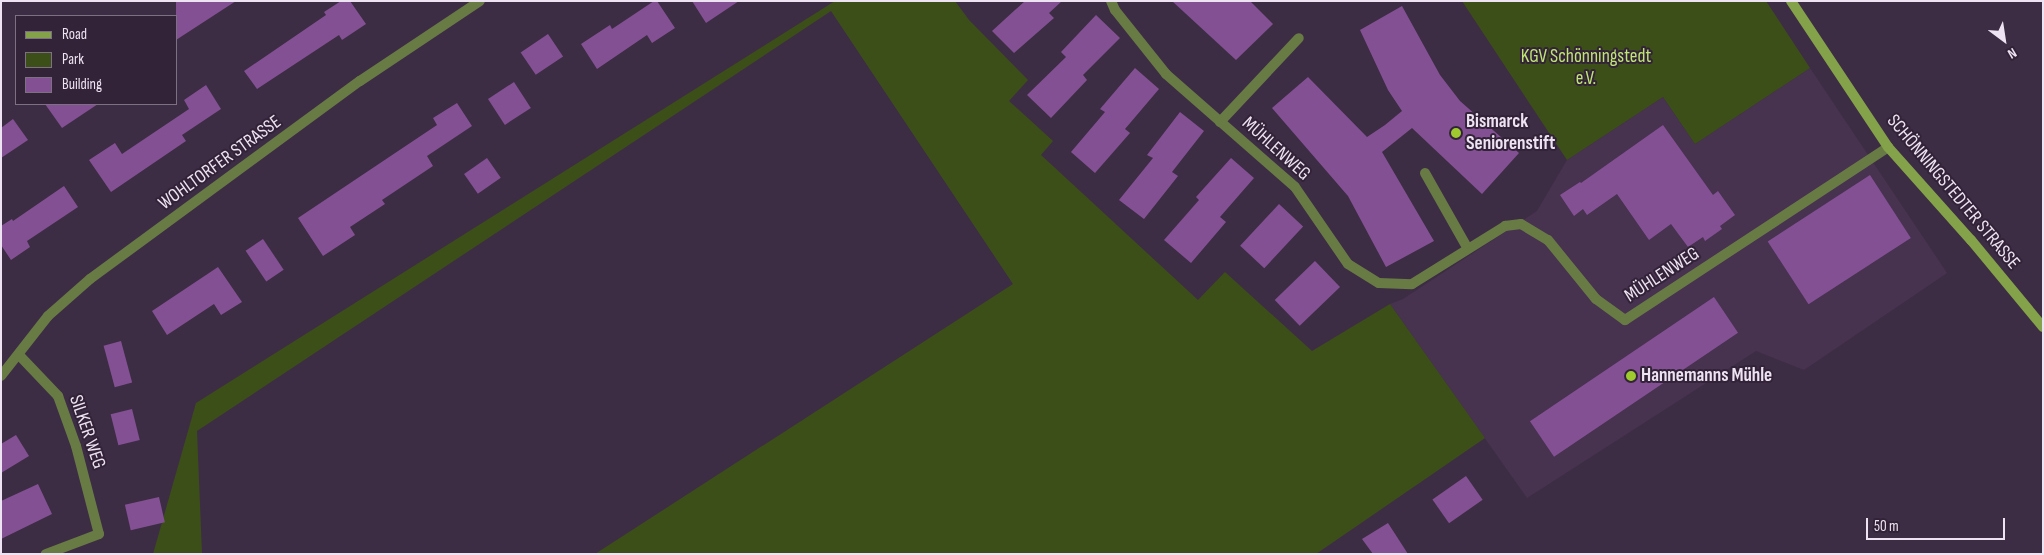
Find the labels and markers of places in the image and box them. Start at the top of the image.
place label: Bismarck Seniorenstift [1466,111,1555,155]
marker: Bismarck Seniorenstift [1450,127,1462,139]
place label: Hannemanns Mühle [1641,365,1772,387]
marker: Hannemanns Mühle [1625,370,1637,382]

